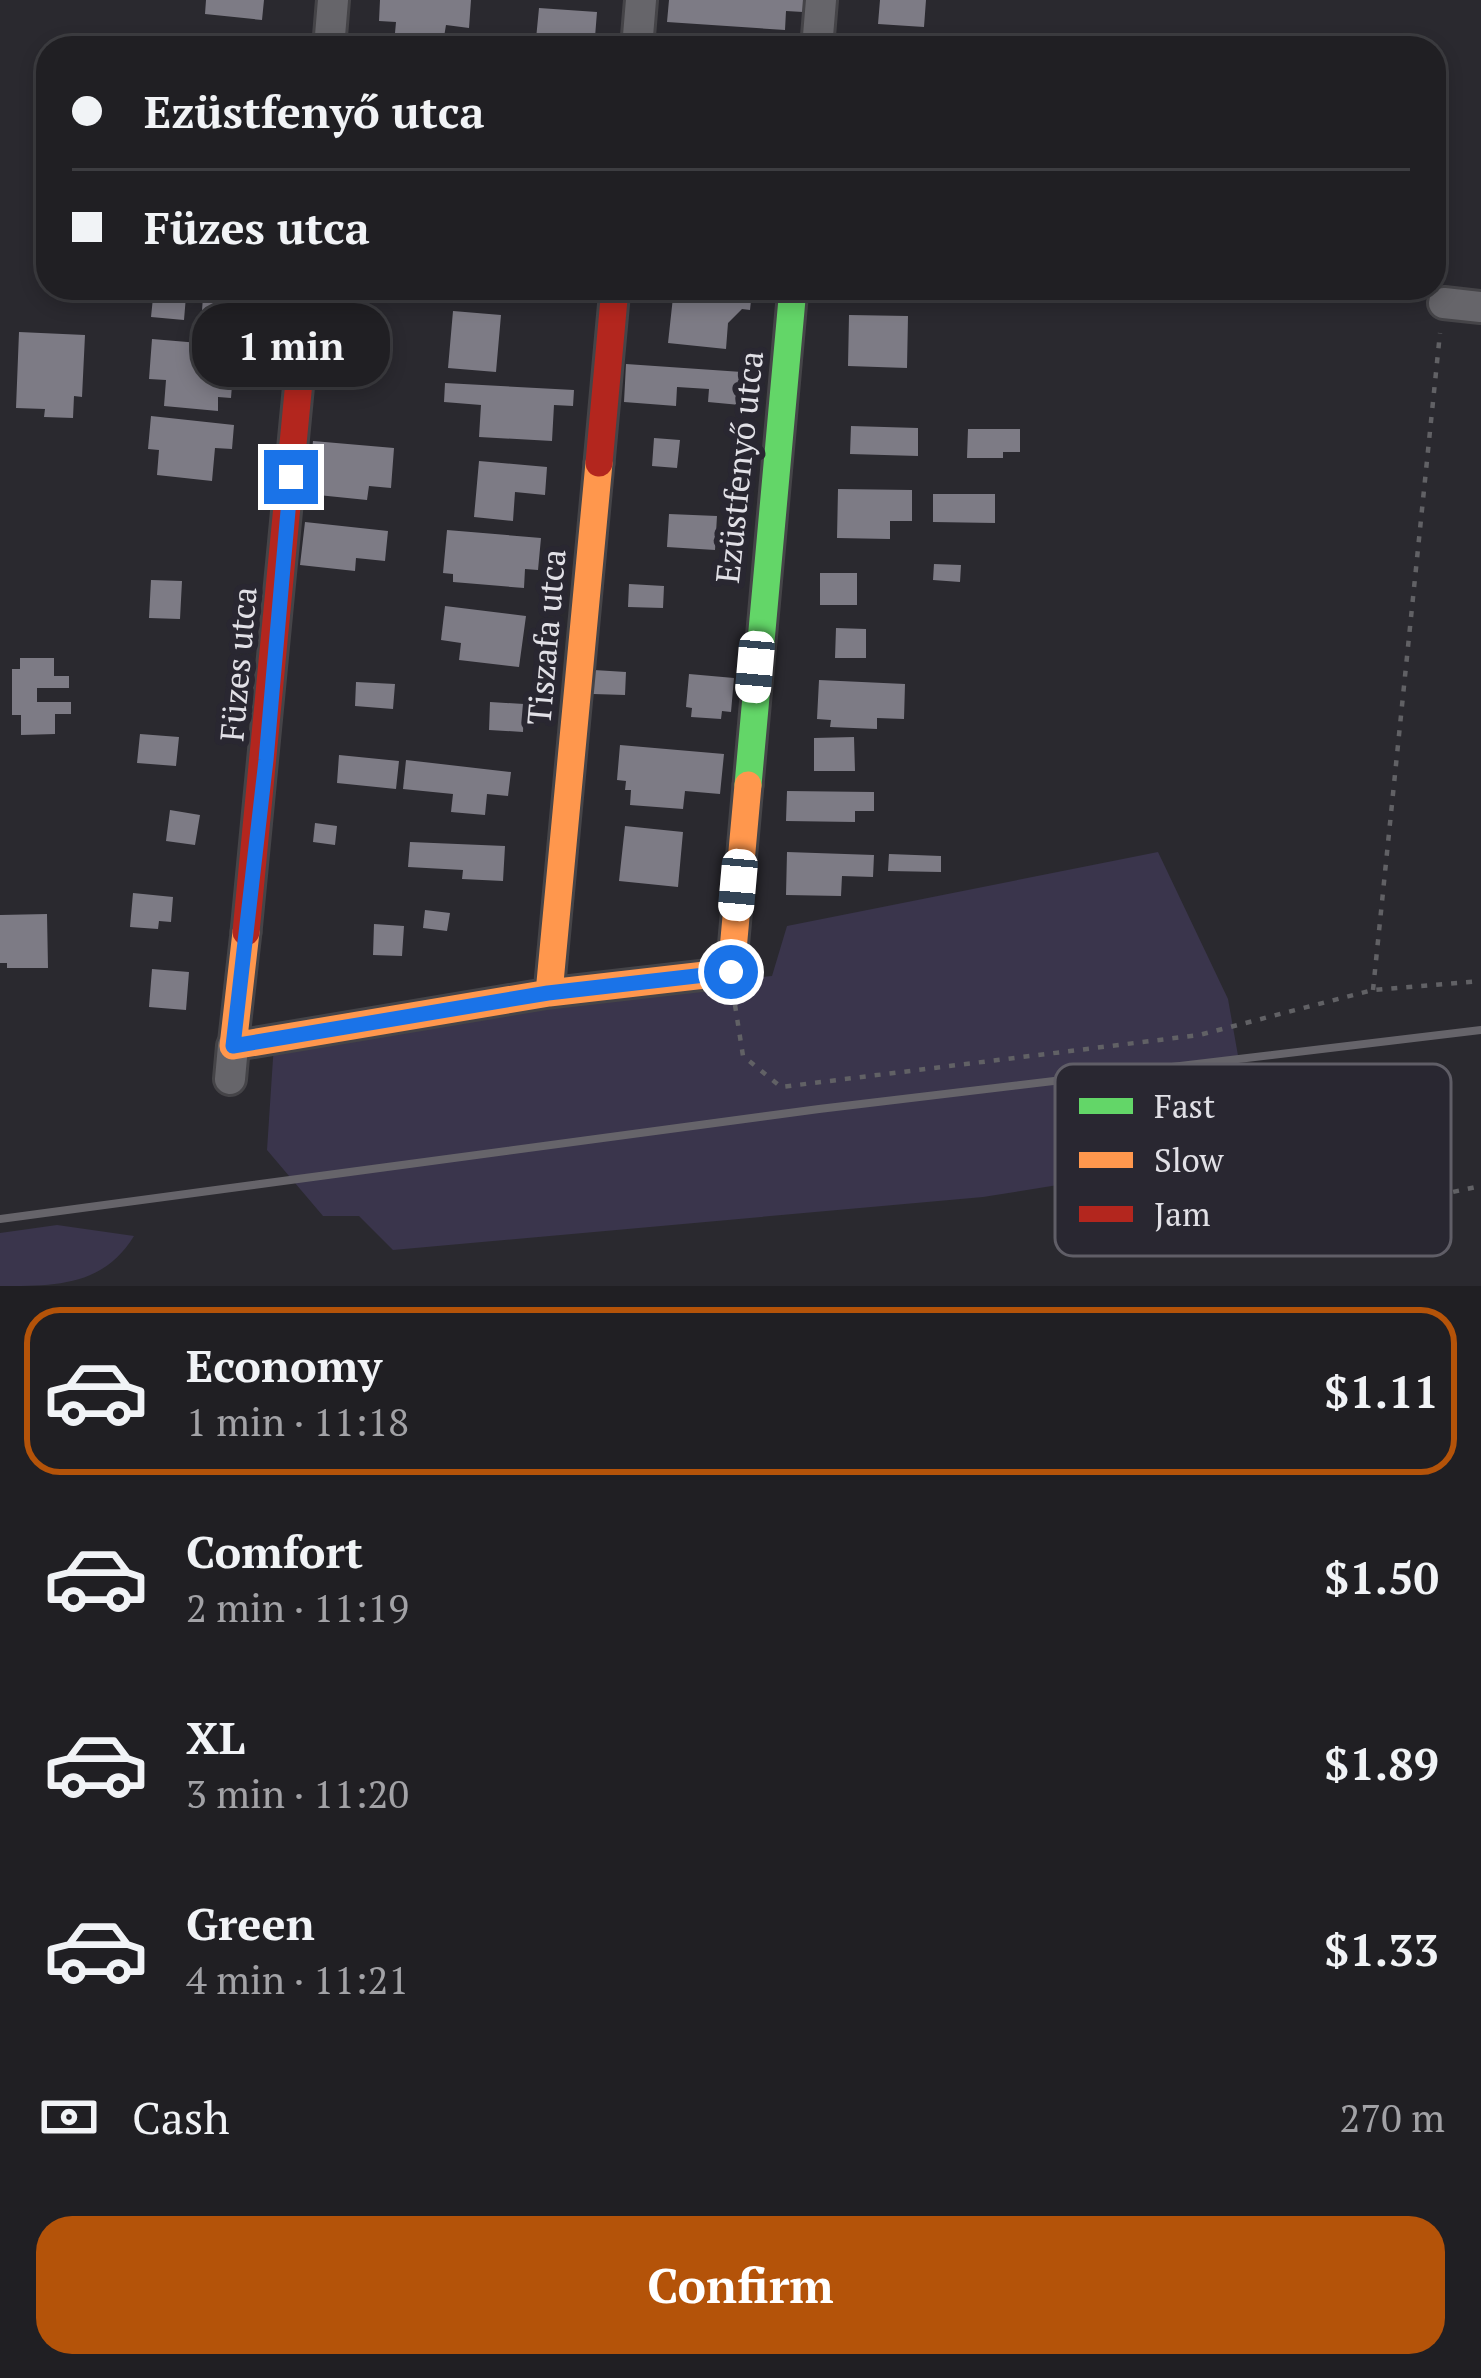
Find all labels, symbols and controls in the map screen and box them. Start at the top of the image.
text: Ezüstfenyő utca [144,81,485,141]
text: Füzes utca [144,197,370,257]
callout: 1 min [192,303,390,387]
text: 1 min [238,319,344,371]
street label: Ezüstfenyő utca [705,349,772,585]
route end [264,450,318,504]
street label: Tiszafa utca [516,547,575,727]
street label: Füzes utca [209,585,266,743]
car [734,630,776,704]
car [717,848,759,922]
route start [704,945,758,999]
legend [1055,1064,1451,1256]
text: Fast [1154,1084,1215,1127]
text: Slow [1154,1138,1224,1181]
text: Jam [1154,1192,1210,1235]
text: Economy [186,1335,382,1395]
icon: car [42,1337,150,1445]
text: $1.11 [1324,1361,1439,1421]
text: 1 min · 11:18 [186,1395,409,1447]
text: Comfort [186,1521,363,1581]
icon: car [42,1523,150,1631]
text: $1.50 [1324,1547,1439,1607]
text: 2 min · 11:19 [186,1581,409,1633]
text: XL [186,1707,245,1767]
icon: car [42,1709,150,1817]
text: $1.89 [1324,1733,1439,1793]
text: 3 min · 11:20 [186,1767,409,1819]
text: Green [186,1893,315,1953]
icon: car [42,1895,150,2003]
text: $1.33 [1324,1919,1439,1979]
text: 4 min · 11:21 [186,1953,409,2005]
icon: cash [36,2084,102,2150]
text: Cash [132,2087,230,2147]
text: 270 m [1340,2091,1445,2143]
button: Confirm [36,2216,1445,2354]

